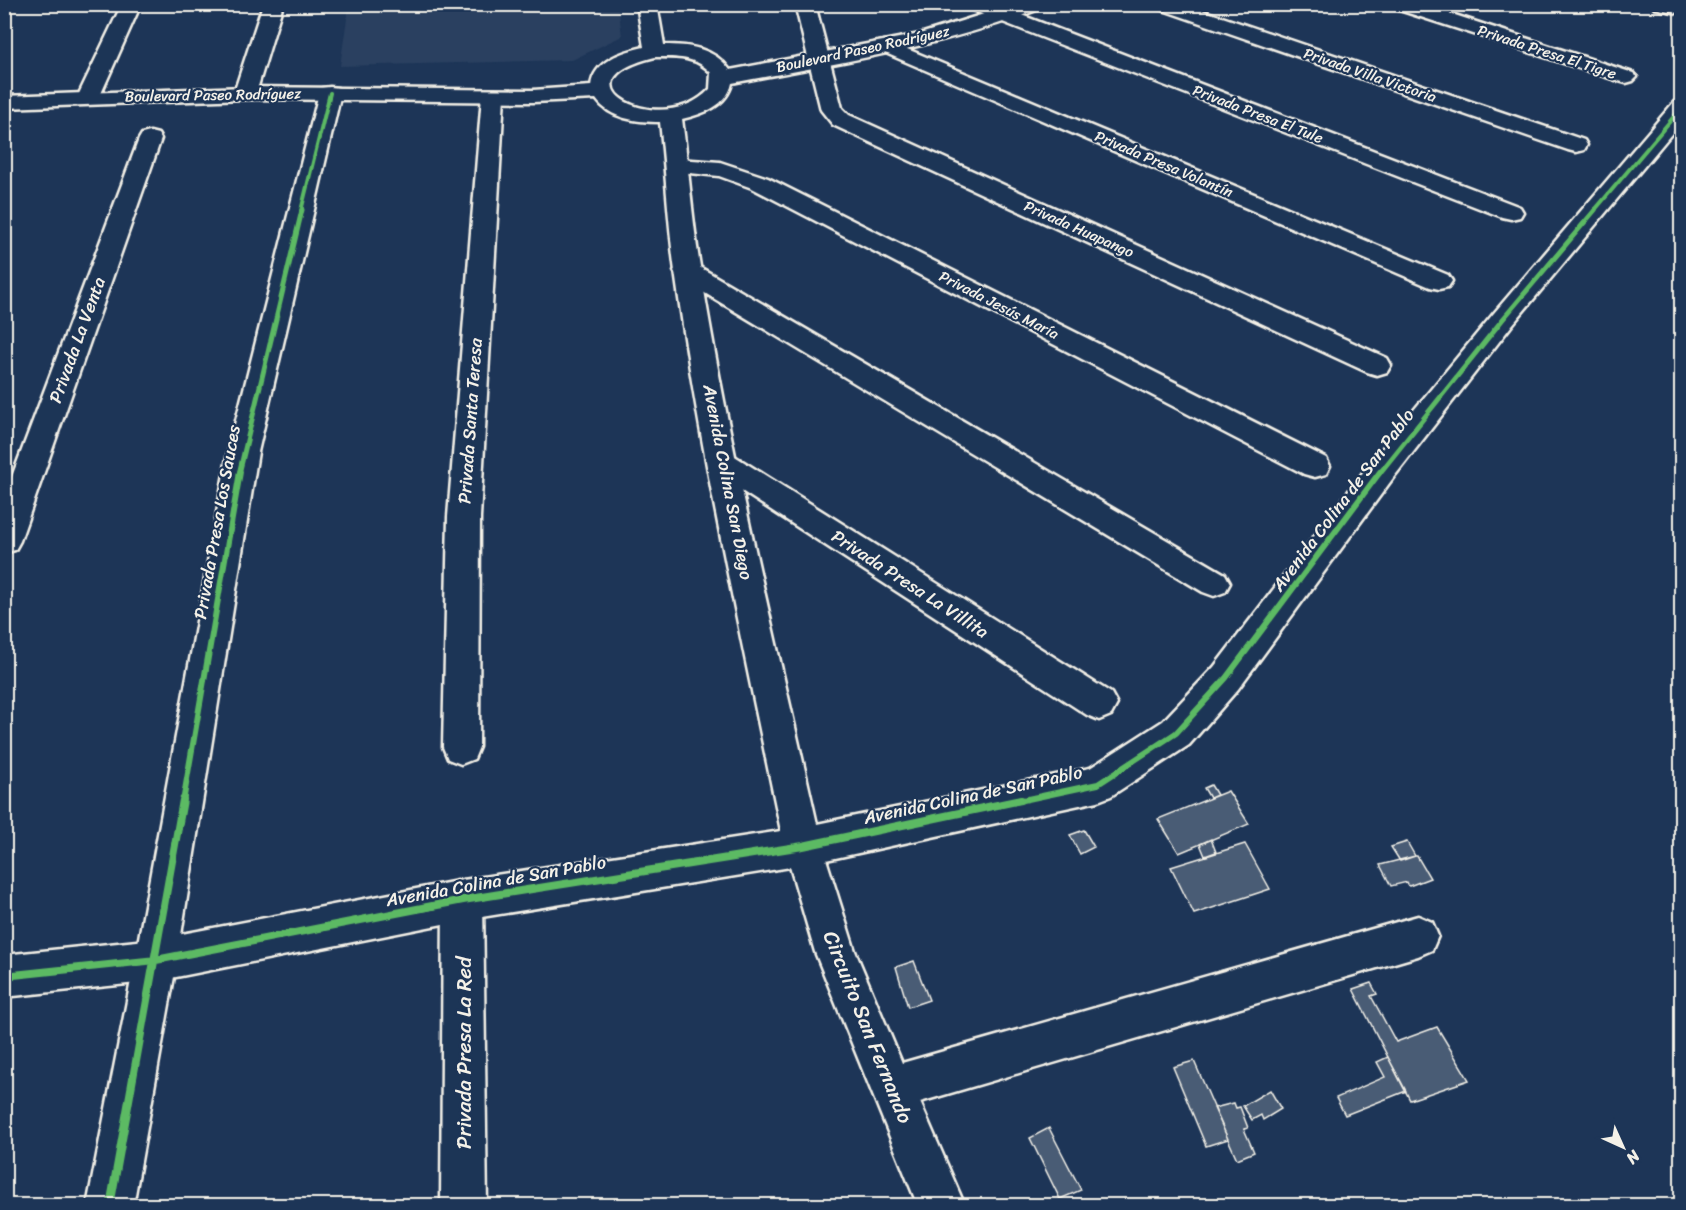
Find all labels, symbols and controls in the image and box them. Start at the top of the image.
street label: Privada Presa El Tigre [1474,17,1620,87]
street label: Boulevard Paseo Rodríguez [774,18,953,80]
street label: Privada Villa Victoria [1300,40,1440,110]
street label: Privada Presa El Tule [1189,77,1327,151]
street label: Boulevard Paseo Rodríguez [124,80,302,110]
street label: Privada Presa Volantín [1091,123,1237,205]
street label: Privada Huapango [1020,193,1139,265]
street label: Privada Jesús María [934,263,1064,347]
street label: Privada La Venta [39,272,115,408]
street label: Privada Santa Teresa [448,336,492,505]
street label: Avenida Colina San Diego [693,380,763,583]
street label: Avenida Colina de San Pablo [1263,401,1423,599]
street label: Privada Presa Los Sauces [184,422,250,622]
street label: Privada Presa La Villita [825,521,995,647]
street label: Avenida Colina de San Pablo [860,756,1085,834]
street label: Avenida Colina de San Pablo [383,846,608,916]
street label: Circuito San Fernando [812,925,924,1130]
street label: Privada Presa La Red [445,955,483,1149]
north arrow [1593,1117,1653,1177]
text: N [1618,1142,1648,1172]

